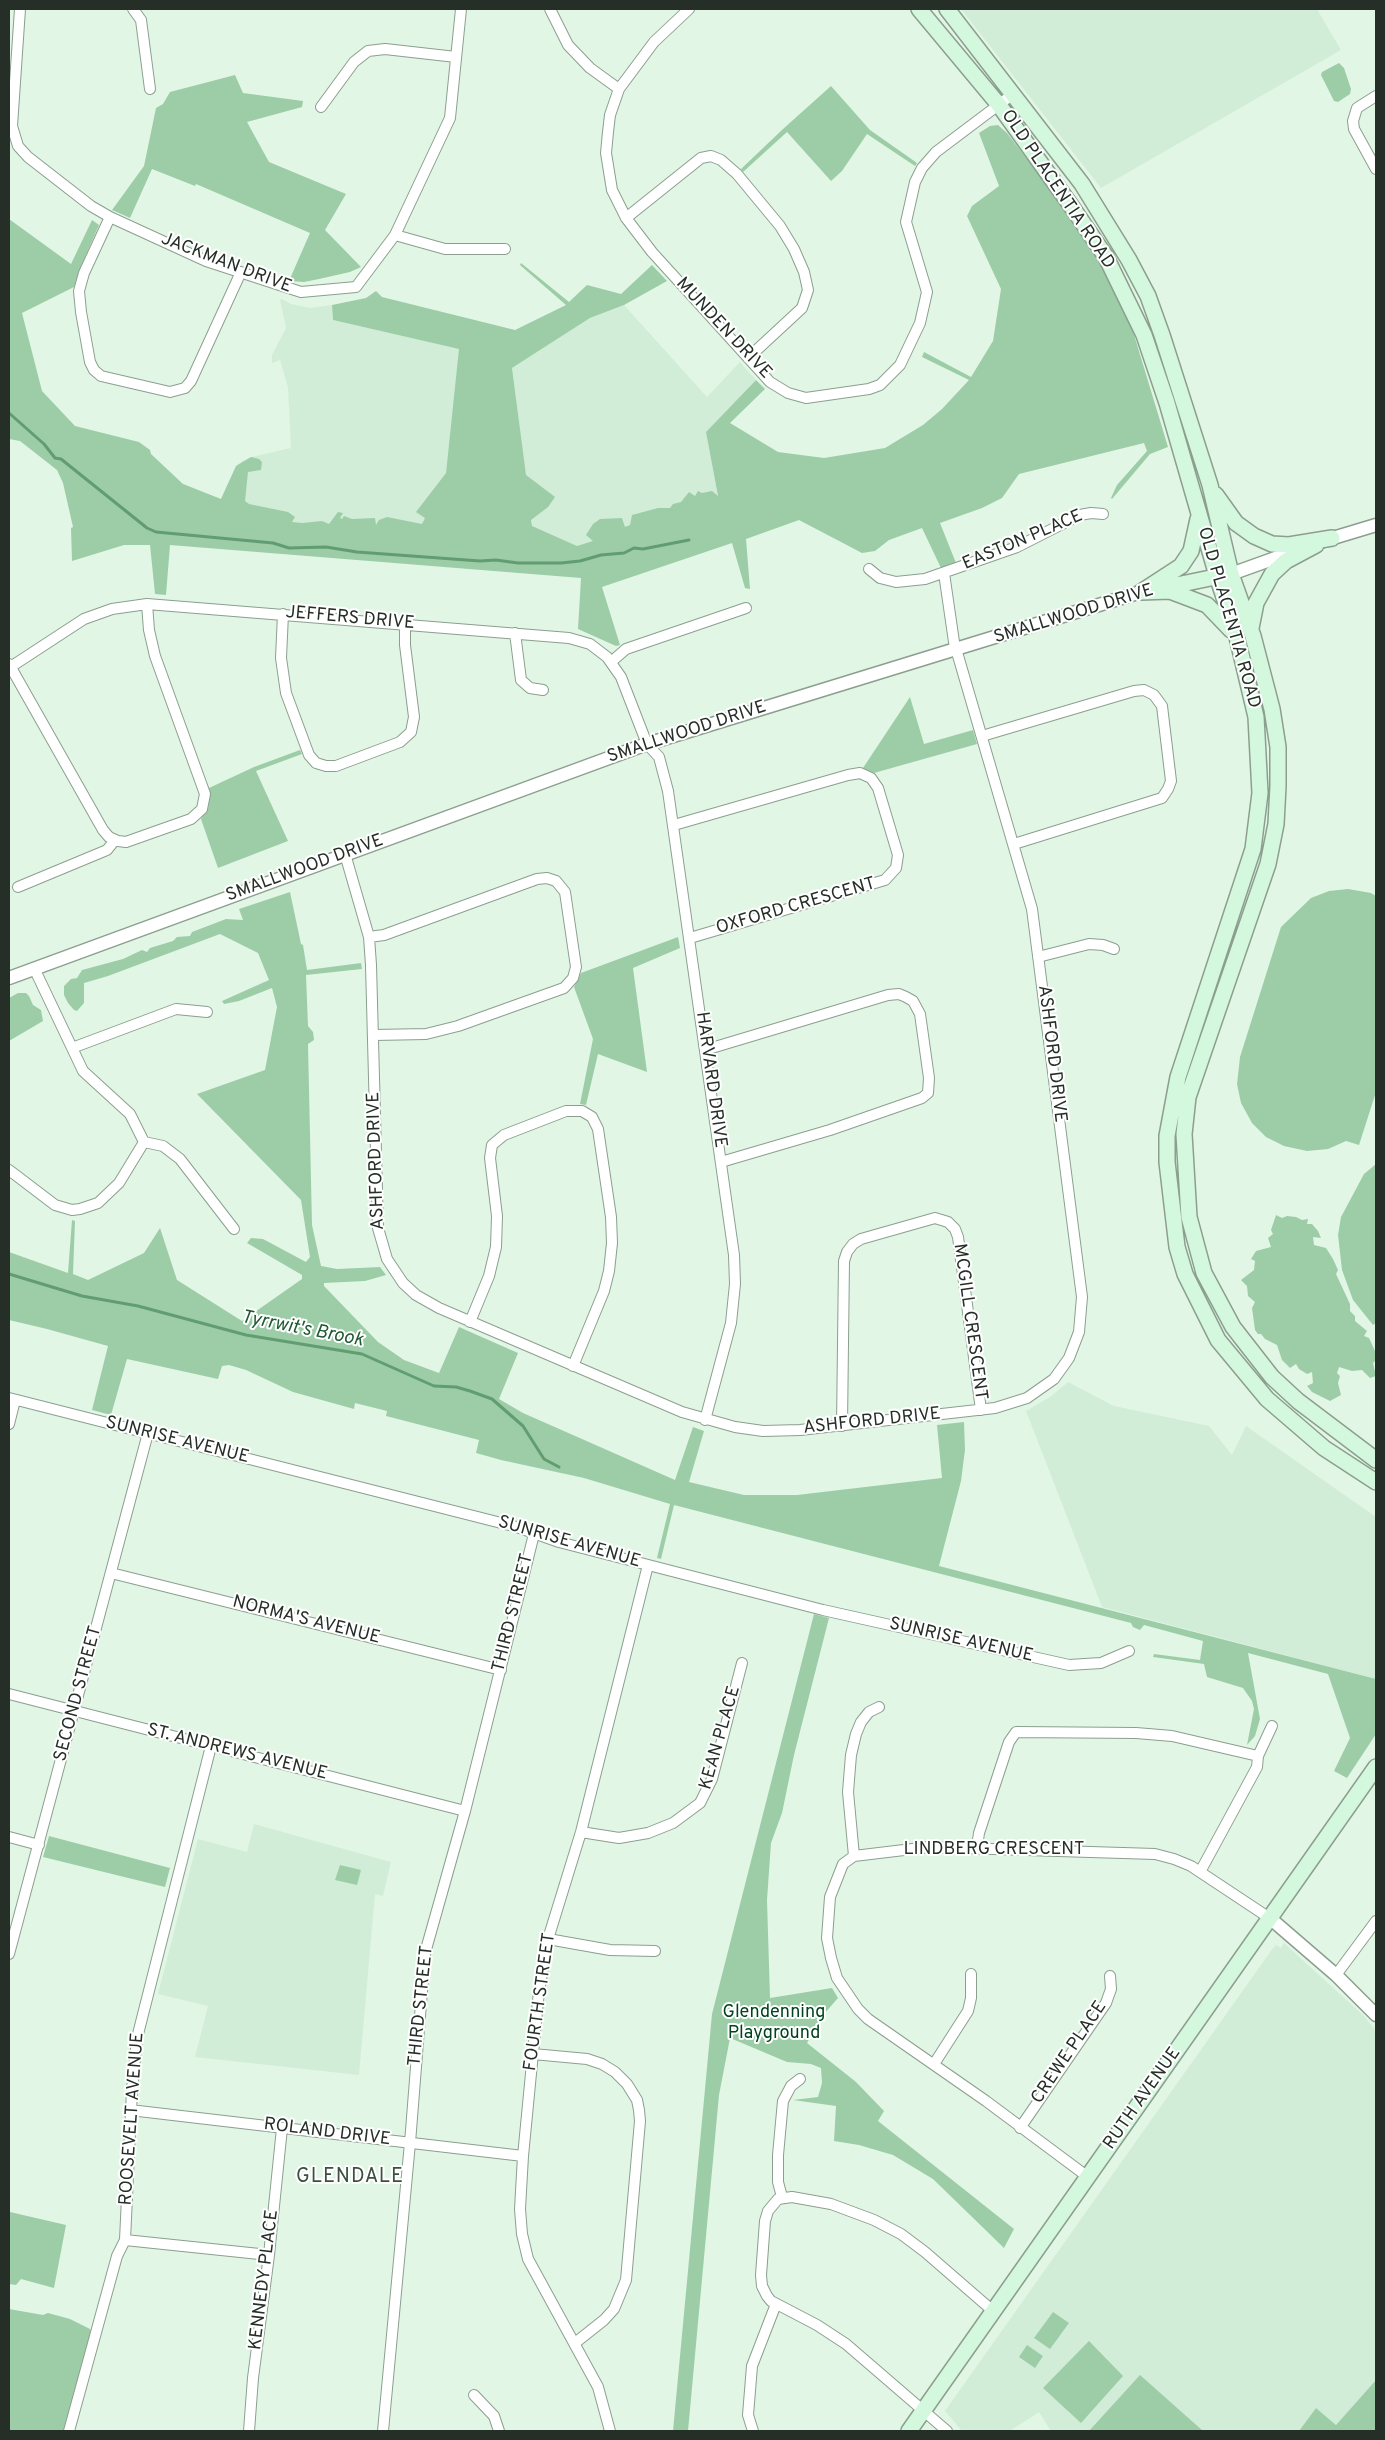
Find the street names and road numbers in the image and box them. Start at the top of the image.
street label: OLD PLACENTIA ROAD [996,106,1118,274]
street label: JACKMAN DRIVE [158,229,294,299]
street label: MUNDEN DRIVE [671,274,775,384]
street label: EASTON PLACE [960,506,1086,576]
street label: OLD PLACENTIA ROAD [1192,525,1264,711]
street label: SMALLWOOD DRIVE [992,580,1156,650]
street label: JEFFERS DRIVE [285,603,415,635]
street label: SMALLWOOD DRIVE [605,697,769,769]
street label: SMALLWOOD DRIVE [223,831,387,907]
street label: OXFORD CRESCENT [714,874,878,940]
street label: ASHFORD DRIVE [1032,984,1070,1124]
street label: HARVARD DRIVE [690,1010,730,1150]
street label: ASHFORD DRIVE [364,1092,390,1230]
street label: MCGILL CRESCENT [947,1242,991,1402]
street label: ASHFORD DRIVE [802,1404,942,1440]
street label: SUNRISE AVENUE [103,1413,251,1469]
street label: SUNRISE AVENUE [495,1512,643,1574]
street label: THIRD STREET [489,1552,539,1674]
street label: NORMA'S AVENUE [230,1592,382,1650]
street label: SUNRISE AVENUE [887,1614,1035,1668]
street label: SECOND STREET [51,1624,107,1764]
street label: KEAN PLACE [696,1684,746,1792]
street label: ST. ANDREWS AVENUE [145,1720,329,1786]
street label: LINDBERG CRESCENT [904,1839,1084,1861]
street label: FOURTH STREET [521,1932,561,2072]
street label: THIRD STREET [405,1945,439,2067]
street label: CREWE PLACE [1028,1997,1112,2109]
street label: ROOSEVELT AVENUE [116,2032,150,2206]
street label: RUTH AVENUE [1100,2044,1186,2154]
street label: ROLAND DRIVE [262,2114,392,2152]
street label: KENNEDY PLACE [246,2209,284,2351]

